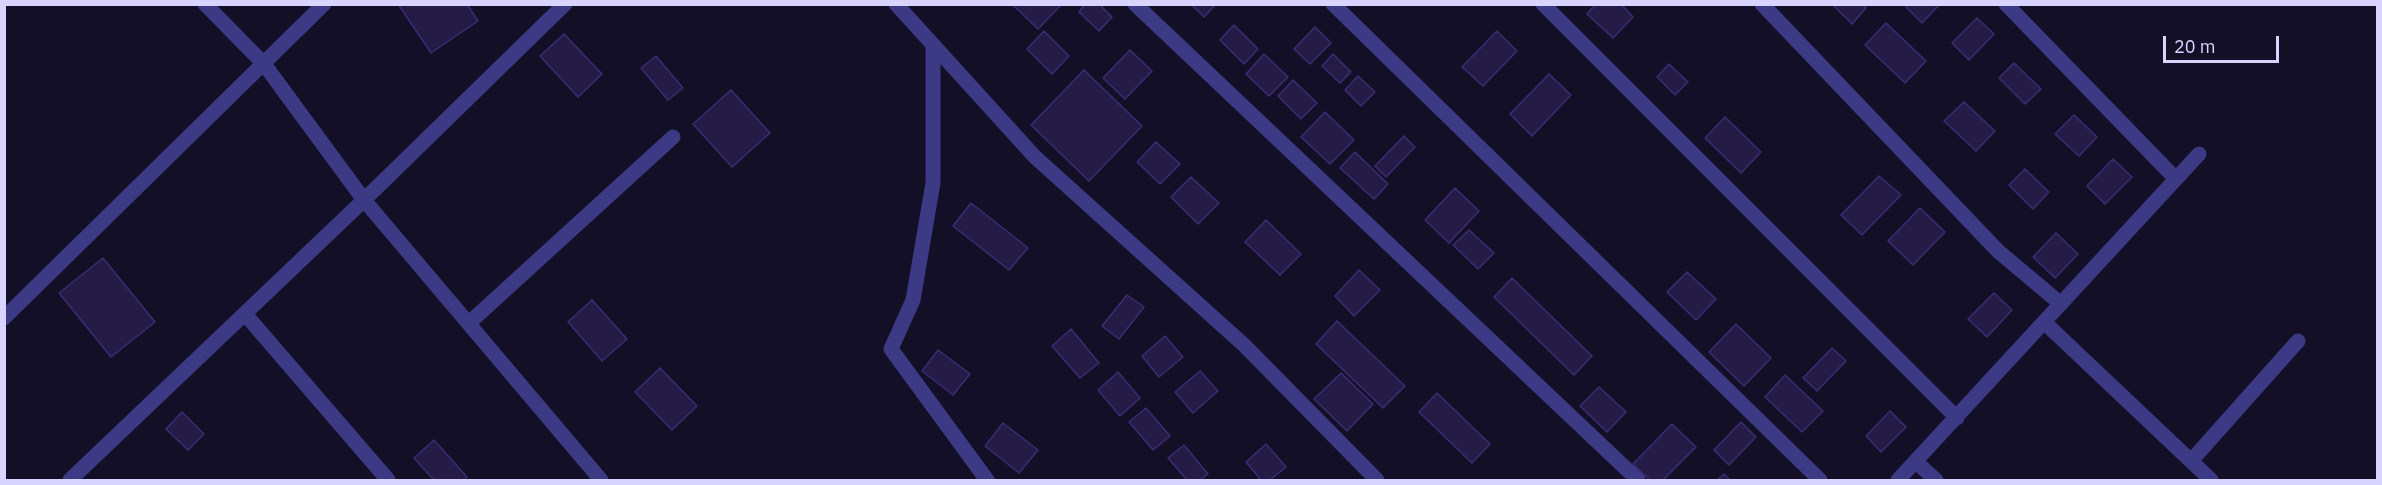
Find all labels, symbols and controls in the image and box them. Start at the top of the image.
scale bar [2166,24,2282,62]
text: 20 m [2174,35,2216,58]

